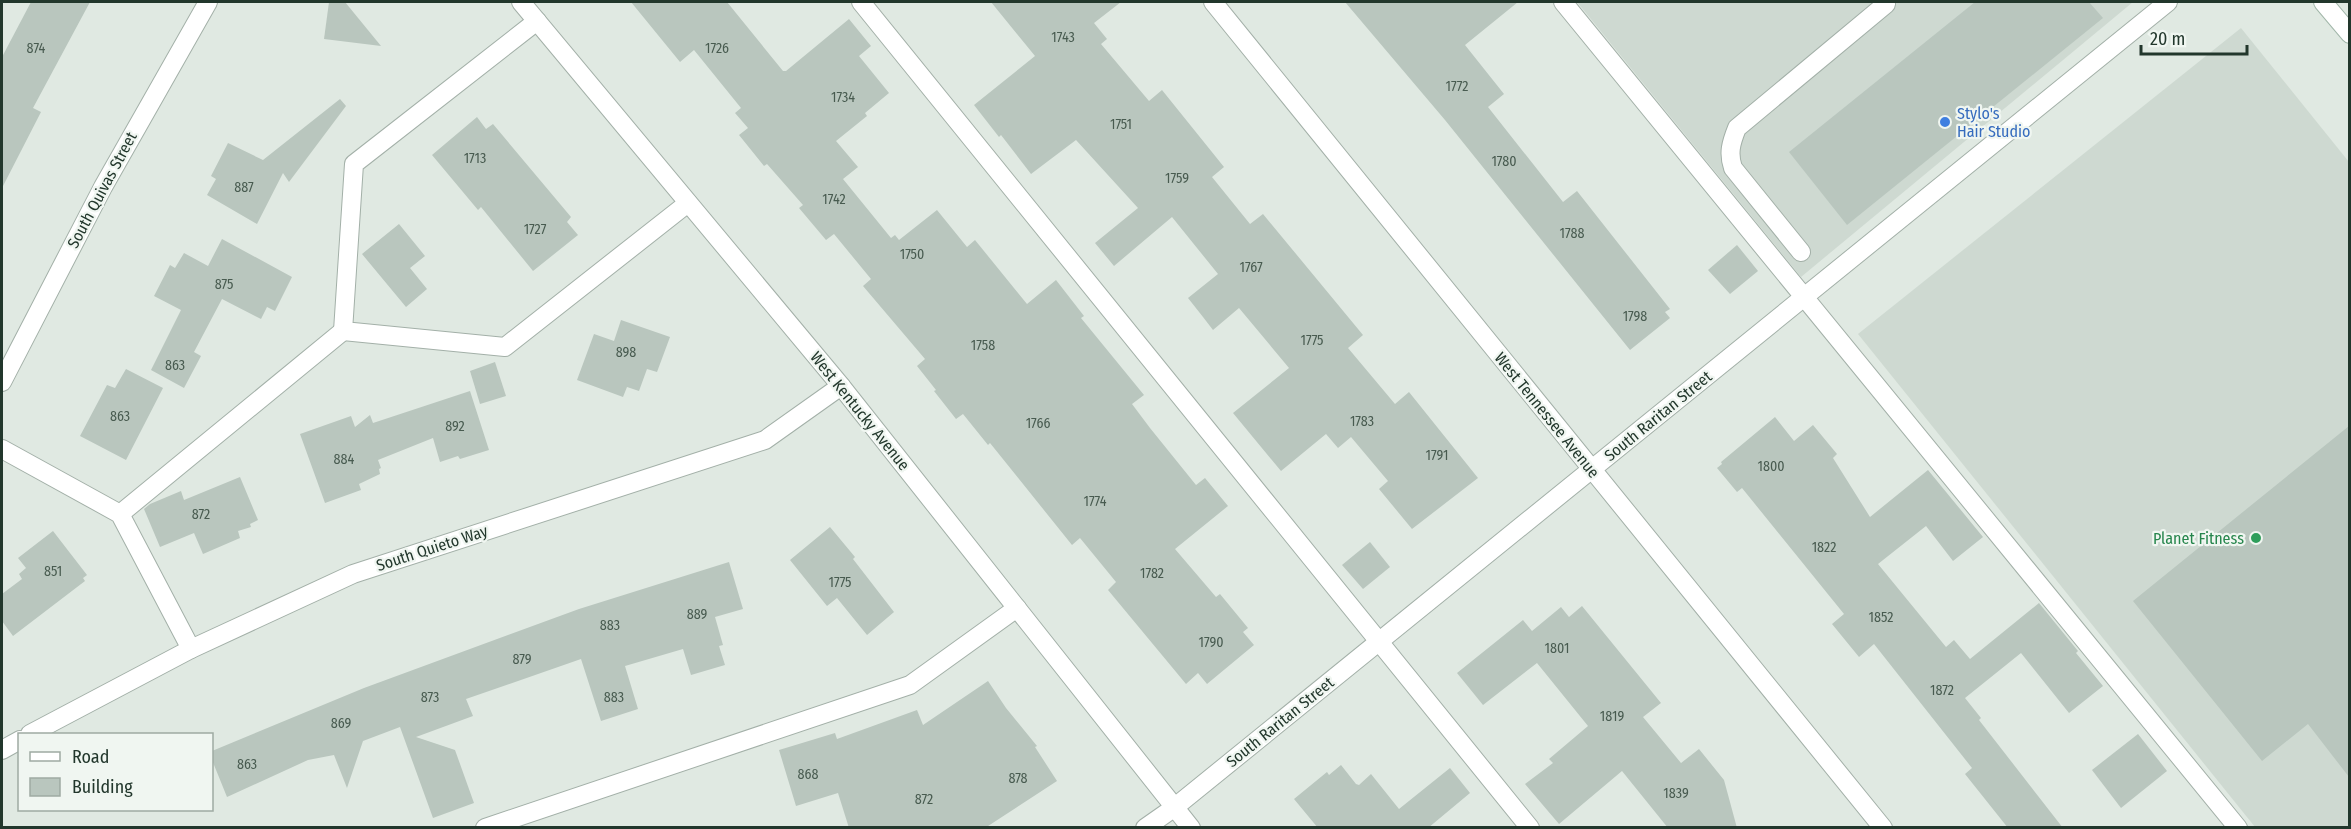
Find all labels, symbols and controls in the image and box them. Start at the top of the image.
scale bar [2141,18,2248,56]
text: 20 m [2150,28,2185,50]
house number: 1743 [1051,29,1075,46]
house number: 874 [27,40,46,57]
house number: 1726 [705,40,729,57]
house number: 1772 [1446,78,1468,95]
house number: 1734 [831,89,855,106]
place label: Stylo's Hair Studio [1957,104,2030,141]
marker: Stylo's Hair Studio [1938,115,1952,129]
house number: 1751 [1110,116,1132,133]
street label: South Quivas Street [63,128,141,251]
house number: 1713 [464,150,486,167]
house number: 1780 [1491,153,1517,170]
house number: 1759 [1165,170,1189,187]
house number: 887 [234,179,254,196]
house number: 1742 [822,191,846,208]
house number: 1727 [524,221,547,238]
house number: 1788 [1560,225,1584,242]
house number: 1750 [900,246,924,263]
house number: 1767 [1239,259,1263,276]
house number: 875 [215,276,233,293]
house number: 1798 [1623,308,1647,325]
house number: 1775 [1300,332,1324,349]
house number: 1758 [971,337,995,354]
house number: 898 [616,344,636,361]
street label: West Kentucky Avenue [806,348,914,474]
street label: West Tennessee Avenue [1491,348,1603,482]
house number: 863 [165,357,185,374]
street label: South Raritan Street [1600,366,1716,465]
house number: 863 [110,408,130,425]
house number: 1783 [1350,413,1374,430]
house number: 1766 [1026,415,1050,432]
house number: 892 [445,418,465,435]
house number: 1791 [1426,447,1448,464]
house number: 884 [334,451,355,468]
house number: 1800 [1757,458,1785,475]
house number: 1774 [1083,493,1107,510]
house number: 872 [192,506,210,523]
street label: South Quieto Way [374,521,491,575]
place label: Planet Fitness [2153,529,2244,548]
marker: Planet Fitness [2249,531,2263,545]
house number: 1822 [1812,539,1836,556]
house number: 851 [44,563,62,580]
house number: 1782 [1140,565,1164,582]
house number: 1775 [828,574,852,591]
house number: 889 [687,606,707,623]
house number: 1852 [1869,609,1893,626]
house number: 883 [600,617,620,634]
house number: 1790 [1198,634,1224,651]
house number: 1801 [1545,640,1569,657]
house number: 879 [512,651,532,668]
street label: South Raritan Street [1222,672,1338,771]
house number: 1872 [1930,682,1954,699]
house number: 873 [421,689,439,706]
house number: 883 [604,689,624,706]
house number: 1819 [1600,708,1624,725]
house number: 869 [331,715,351,732]
legend [18,733,213,811]
text: Road [72,746,109,768]
house number: 863 [237,756,257,773]
house number: 868 [798,766,818,783]
house number: 878 [1008,770,1028,787]
text: Building [72,776,133,798]
house number: 1839 [1663,785,1689,802]
house number: 872 [915,791,933,808]

